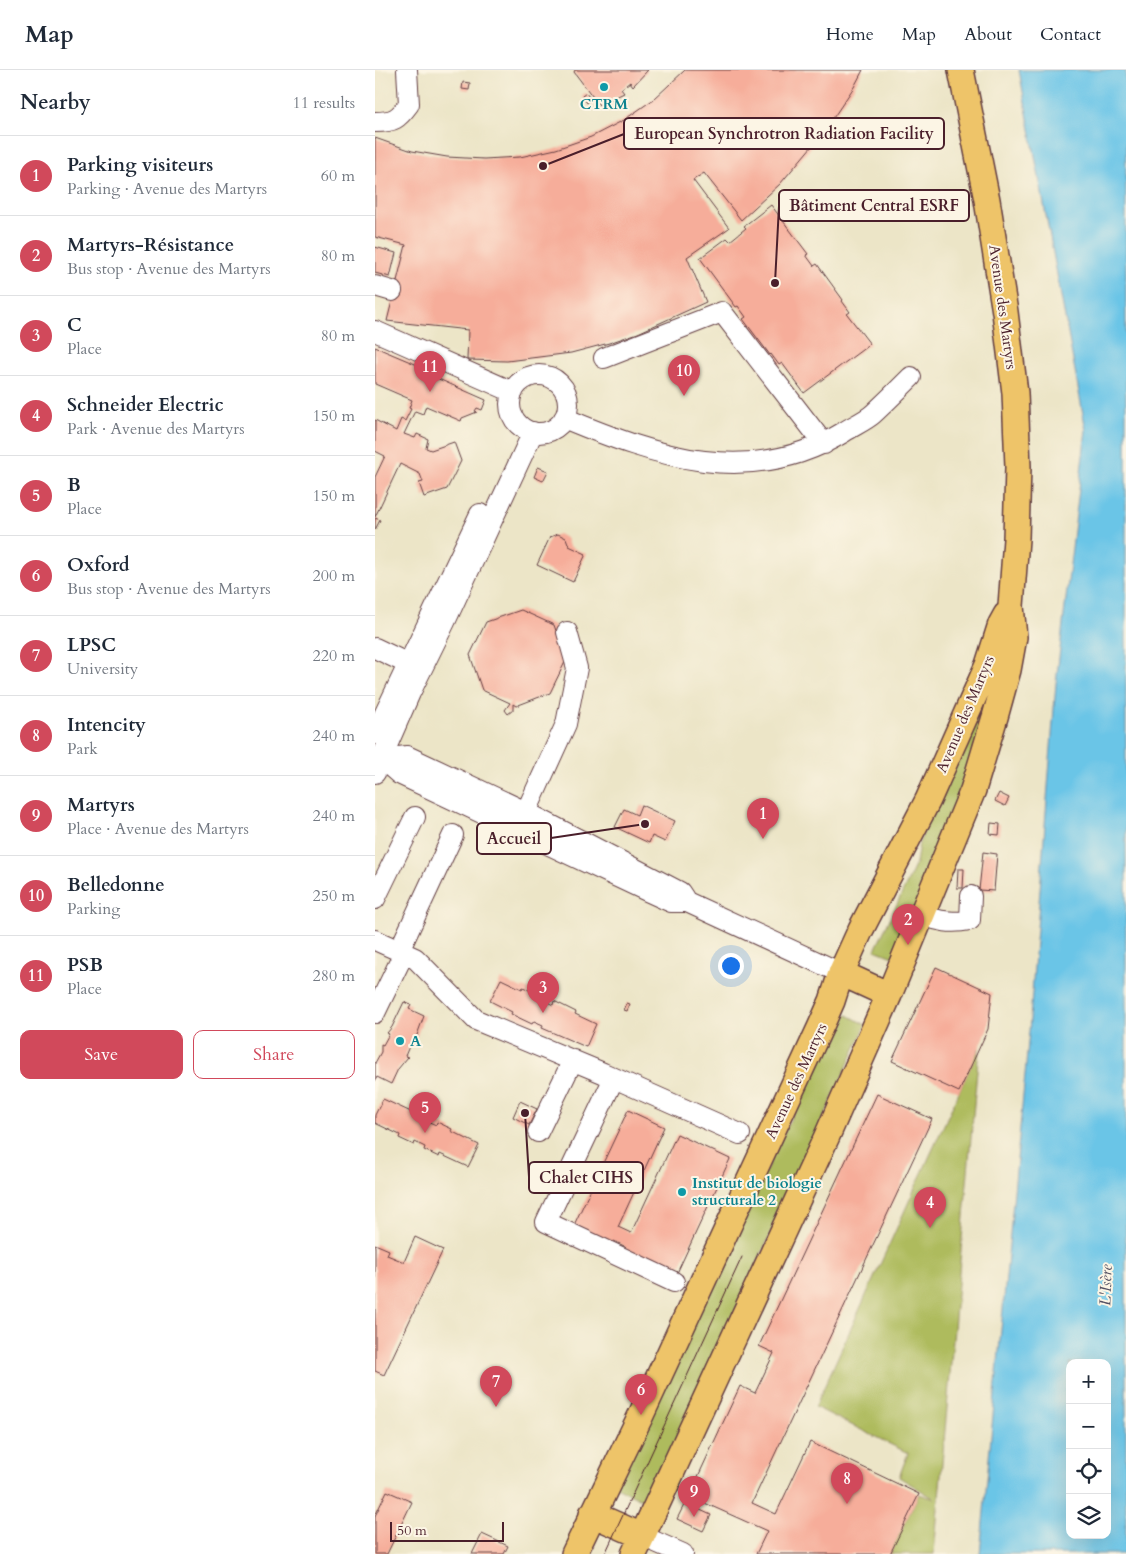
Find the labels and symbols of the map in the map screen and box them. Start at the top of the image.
marker: CTRM [598,81,610,93]
place label: CTRM [580,94,629,114]
callout: European Synchrotron Radiation Facility [624,118,944,149]
text: European Synchrotron Radiation Facility [634,123,934,145]
callout: Bâtiment Central ESRF [779,190,969,221]
text: Bâtiment Central ESRF [789,195,959,217]
street label: Avenue des Martyrs [984,243,1022,371]
pin: 11 [414,351,446,392]
pin: 10 [668,355,700,396]
street label: Avenue des Martyrs [931,652,999,776]
pin: 1 [747,798,779,839]
callout: Accueil [477,823,551,854]
text: Accueil [487,828,542,850]
pin: 2 [892,904,924,945]
your location [718,953,744,979]
pin: 3 [527,972,559,1013]
street label: Avenue des Martyrs [760,1020,832,1142]
place label: A [410,1031,422,1051]
marker: A [394,1035,406,1047]
pin: 5 [409,1092,441,1133]
callout: Chalet CIHS [529,1162,643,1193]
text: Chalet CIHS [539,1167,633,1189]
place label: Institut de biologie structurale 2 [692,1173,822,1210]
marker: Institut de biologie structurale 2 [676,1186,688,1198]
pin: 4 [914,1187,946,1228]
water label: L'Isère [1094,1263,1118,1306]
pin: 7 [480,1366,512,1407]
pin: 6 [625,1374,657,1415]
pin: 8 [831,1463,863,1504]
pin: 9 [678,1476,710,1517]
scale bar [390,1519,504,1542]

